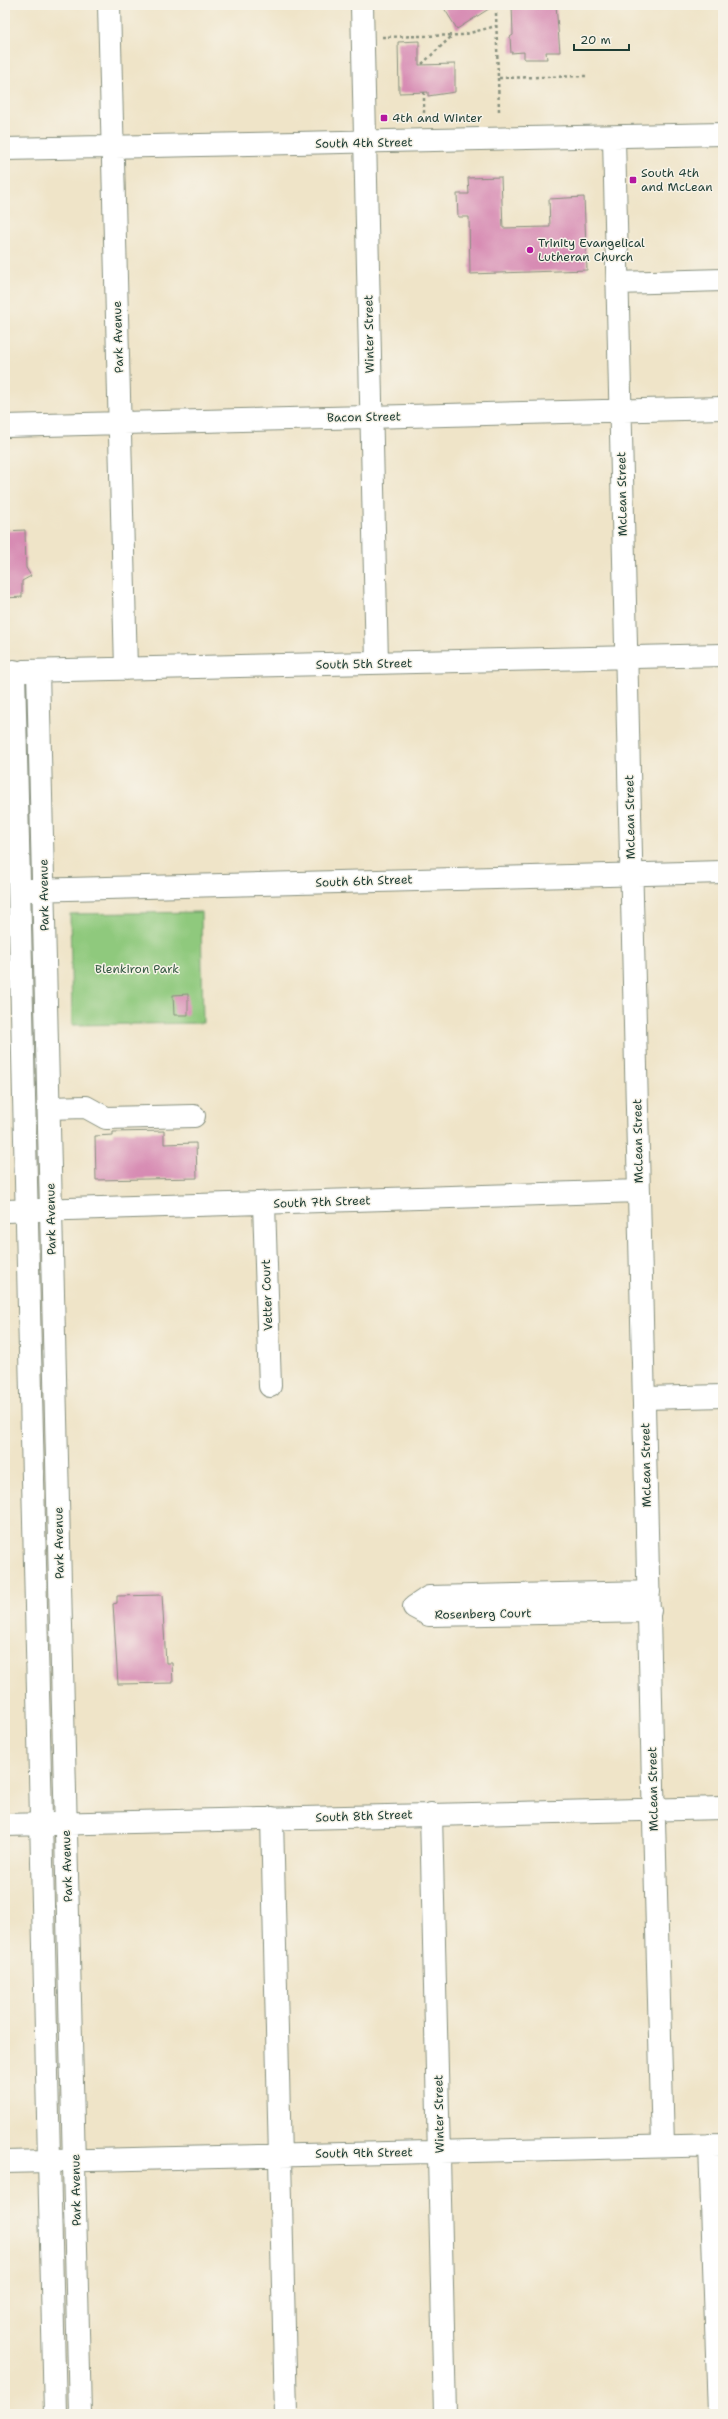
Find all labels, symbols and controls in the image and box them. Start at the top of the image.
scale bar [574,26,629,52]
text: 20 m [580,32,611,48]
place label: 4th and Winter [392,110,483,126]
marker: 4th and Winter [379,113,389,123]
street label: South 4th Street [315,134,413,152]
place label: South 4th and McLean [641,165,713,195]
marker: South 4th and McLean [628,175,638,185]
place label: Trinity Evangelical Lutheran Church [538,235,645,265]
marker: Trinity Evangelical Lutheran Church [525,245,535,255]
street label: Winter Street [360,295,378,373]
street label: Park Avenue [109,300,127,373]
street label: Bacon Street [327,408,401,426]
street label: McLean Street [613,452,631,536]
street label: South 5th Street [316,655,412,673]
street label: McLean Street [621,775,639,859]
street label: Park Avenue [35,859,53,931]
street label: South 6th Street [315,871,413,891]
park label: Blenkiron Park [95,961,179,977]
street label: McLean Street [629,1099,647,1183]
street label: Park Avenue [42,1183,60,1255]
street label: South 7th Street [273,1192,371,1212]
street label: Vetter Court [258,1259,276,1331]
street label: McLean Street [637,1423,655,1507]
street label: Park Avenue [50,1507,68,1579]
street label: Rosenberg Court [434,1605,532,1623]
street label: McLean Street [644,1747,662,1831]
street label: South 8th Street [315,1806,413,1826]
street label: Park Avenue [58,1829,76,1902]
street label: Winter Street [430,2075,448,2153]
street label: South 9th Street [315,2144,413,2162]
street label: Park Avenue [67,2154,85,2226]

